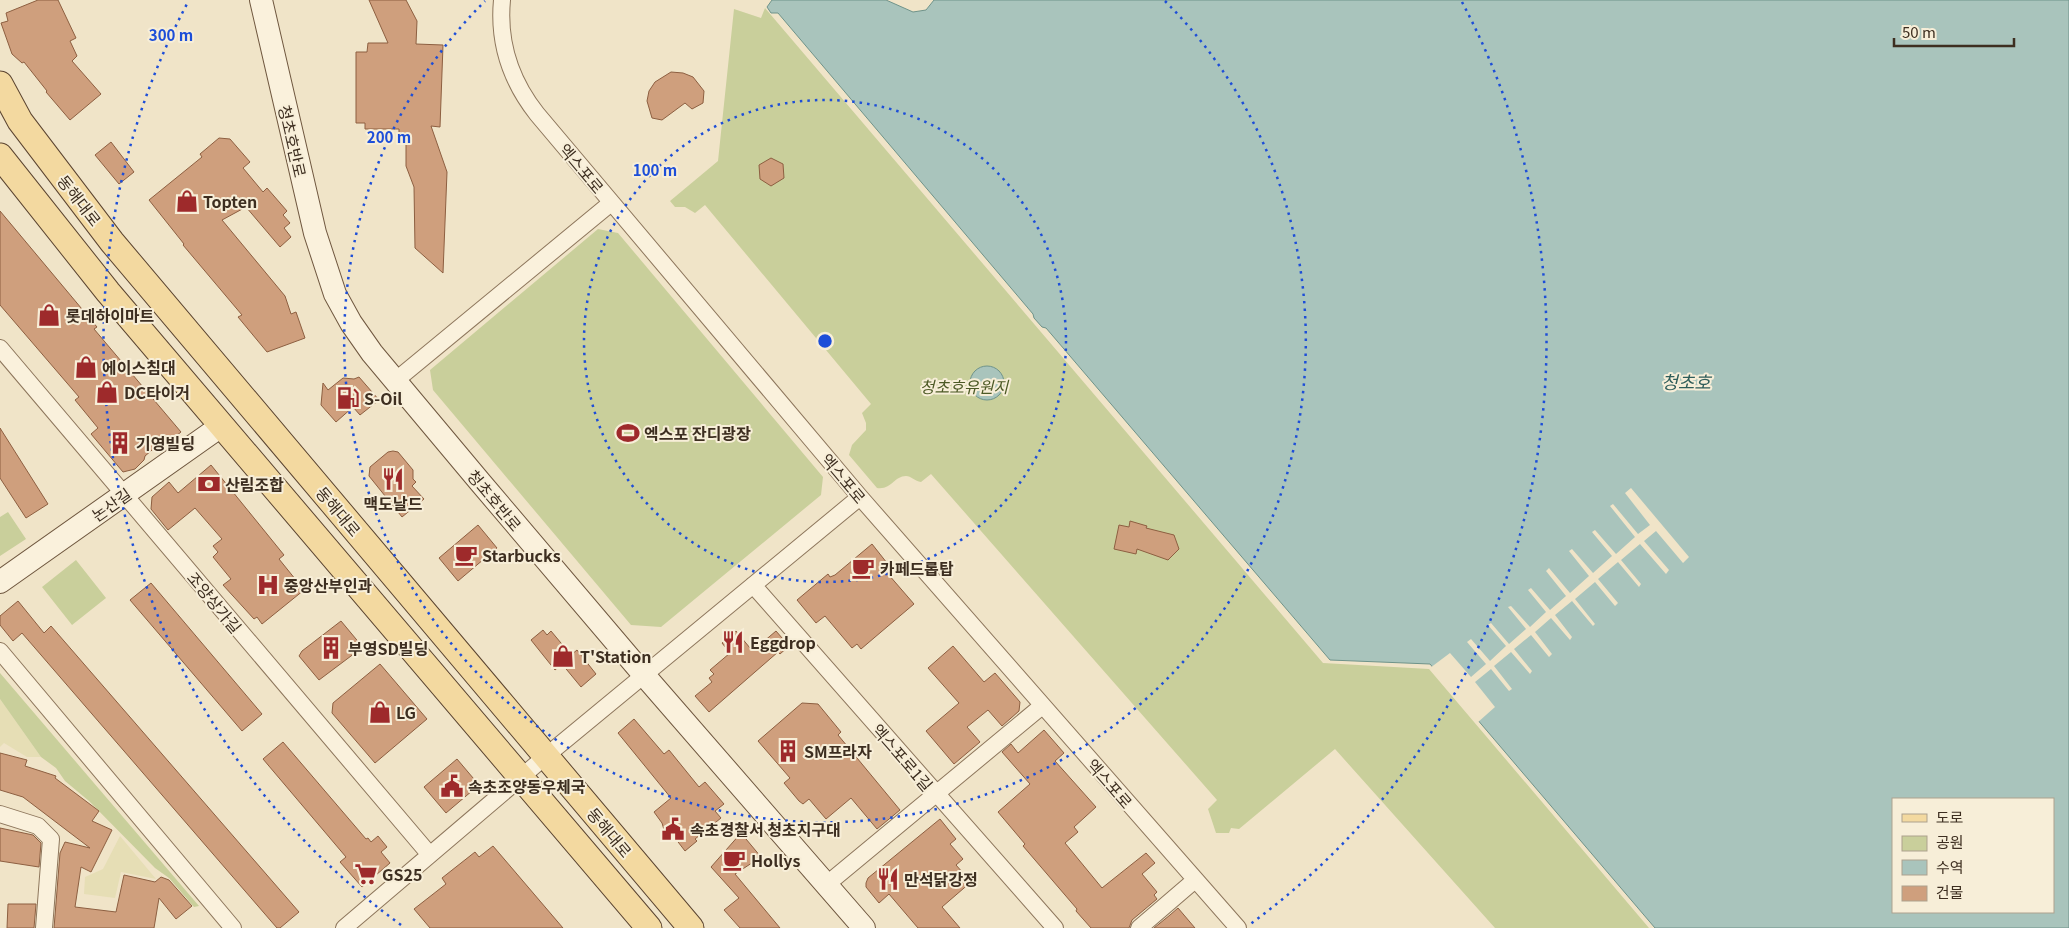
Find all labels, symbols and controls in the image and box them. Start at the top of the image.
scale bar [1894,15,2014,47]
text: 50 m [1902,21,1936,42]
text: 300 m [149,24,193,45]
street label: 청초호반로 [273,102,313,180]
text: 200 m [367,126,411,147]
street label: 엑스포로 [554,138,610,198]
text: 100 m [633,159,677,180]
street label: 동해대로 [52,169,108,231]
shop icon: Topten [174,188,200,214]
place label: Topten [203,189,257,213]
shop icon: 롯데하이마트 [36,302,62,328]
place label: 롯데하이마트 [66,303,155,327]
centre of rings [816,332,834,350]
shop icon: 에이스침대 [73,354,99,380]
place label: 에이스침대 [102,355,176,379]
water label: 청초호 [1661,368,1712,394]
park label: 청초호유원지 [920,374,1009,398]
shop icon: DC타이거 [94,379,120,405]
place label: DC타이거 [124,380,190,404]
fuel station icon: S-Oil [335,385,361,411]
place label: S-Oil [364,386,402,410]
sports icon: 엑스포 잔디광장 [615,420,641,446]
place label: 엑스포 잔디광장 [644,421,751,445]
building icon: 기영빌딩 [107,430,133,456]
place label: 기영빌딩 [136,431,195,455]
street label: 엑스포로 [816,448,872,508]
street label: 청초호반로 [462,464,528,536]
restaurant icon: 맥도날드 [380,466,406,492]
bank icon: 산림조합 [196,471,222,497]
place label: 산림조합 [225,472,284,496]
street label: 동해대로 [311,481,367,541]
street label: 논산길 [86,482,136,526]
place label: 맥도날드 [364,491,423,515]
cafe icon: Starbucks [453,542,479,568]
place label: Starbucks [482,543,561,567]
cafe icon: 카페드롭탑 [850,555,876,581]
place label: 카페드롭탑 [880,556,954,580]
street label: 조양상가길 [182,566,248,638]
hospital icon: 중앙산부인과 [255,572,281,598]
place label: 중앙산부인과 [284,573,372,597]
restaurant icon: Eggdrop [720,629,746,655]
place label: Eggdrop [750,630,816,654]
building icon: 부영SD빌딩 [318,635,344,661]
place label: 부영SD빌딩 [348,636,428,660]
shop icon: T'Station [550,643,576,669]
place label: T'Station [580,644,652,668]
shop icon: LG [367,699,393,725]
place label: LG [396,700,416,724]
street label: 엑스포로1길 [867,718,939,796]
building icon: SM프라자 [775,738,801,764]
place label: SM프라자 [804,739,872,763]
street label: 엑스포로 [1082,753,1139,813]
public building icon: 속초조양동우체국 [439,773,465,799]
place label: 속초조양동우체국 [468,774,586,798]
legend [1892,798,2054,913]
street label: 동해대로 [582,802,638,862]
text: 도로 [1936,806,1964,827]
public building icon: 속초경찰서 청초지구대 [660,816,686,842]
place label: 속초경찰서 청초지구대 [690,817,841,841]
text: 공원 [1936,831,1964,852]
cafe icon: Hollys [721,847,747,873]
place label: Hollys [751,848,800,872]
text: 수역 [1936,856,1964,877]
supermarket icon: GS25 [353,861,379,887]
place label: GS25 [382,862,422,886]
restaurant icon: 만석닭강정 [875,866,901,892]
place label: 만석닭강정 [904,867,978,891]
text: 건물 [1936,881,1964,902]

